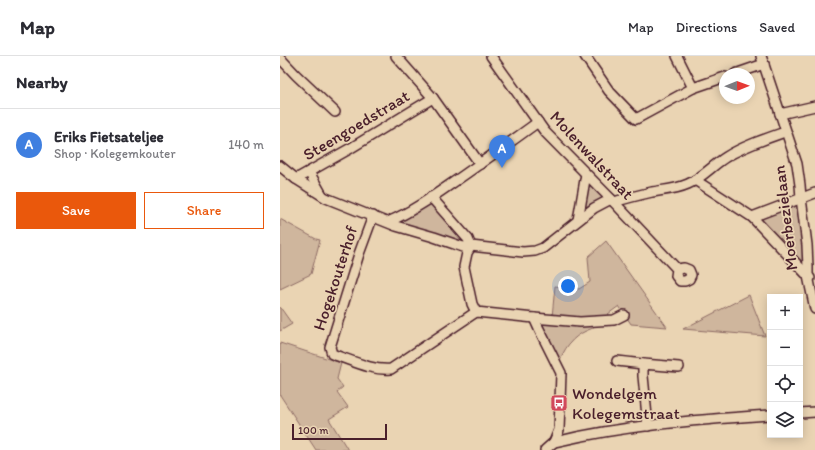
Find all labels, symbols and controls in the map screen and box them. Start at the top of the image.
text: Map [20,16,55,39]
text: Map [628,19,654,36]
text: Directions [676,19,737,36]
text: Saved [759,19,795,36]
north arrow [719,68,755,104]
text: Nearby [16,72,68,92]
street label: Steengoedstraat [299,85,413,165]
street label: Molenwalstraat [546,107,638,204]
text: Eriks Fietsateljee [54,128,164,146]
pin: A [489,135,515,168]
text: A [25,137,33,152]
text: 140 m [228,137,264,152]
text: Shop · Kolegemkouter [54,146,176,161]
street label: Moerbezielaan [769,164,801,272]
button: Save [16,192,136,229]
button: Share [144,192,264,229]
street label: Hogekouterhof [309,223,362,333]
your location [558,276,578,296]
map controls [767,294,803,438]
button: + [767,294,803,330]
button: − [767,330,803,366]
button: locate [767,366,803,402]
place label: Wondelgem Kolegemstraat [572,383,680,423]
bus stop icon: Wondelgem Kolegemstraat [549,393,569,413]
button: layers [767,402,803,438]
scale bar [292,422,387,441]
text: 100 m [298,424,328,437]

